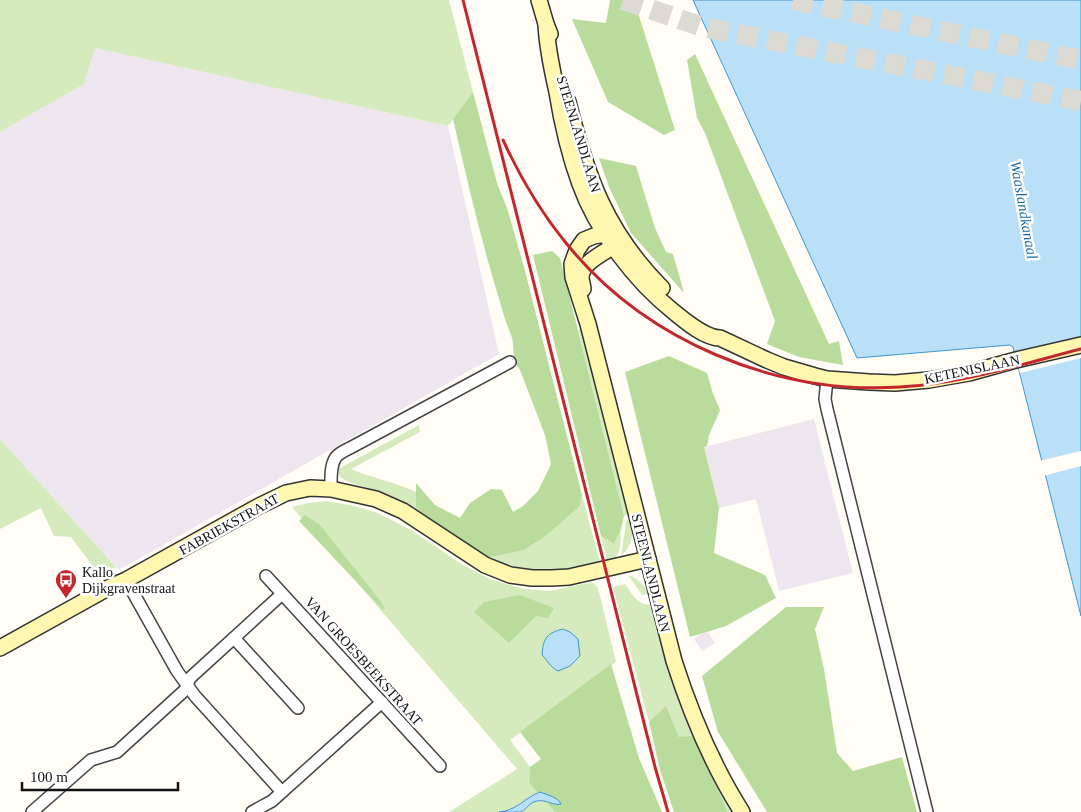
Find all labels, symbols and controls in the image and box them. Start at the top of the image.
street label: STEENLANDLAAN [554,74,603,194]
water label: Waaslandkanaal [1007,160,1041,260]
street label: KETENISLAAN [923,352,1021,387]
street label: FABRIEKSTRAAT [177,491,282,558]
street label: STEENLANDLAAN [629,512,672,634]
place label: Kallo Dijkgravenstraat [82,565,175,596]
bus stop icon: Kallo Dijkgravenstraat [54,568,78,599]
street label: VAN GROESBEEKSTRAAT [302,594,425,729]
scale bar [22,760,179,792]
text: 100 m [30,769,68,785]

